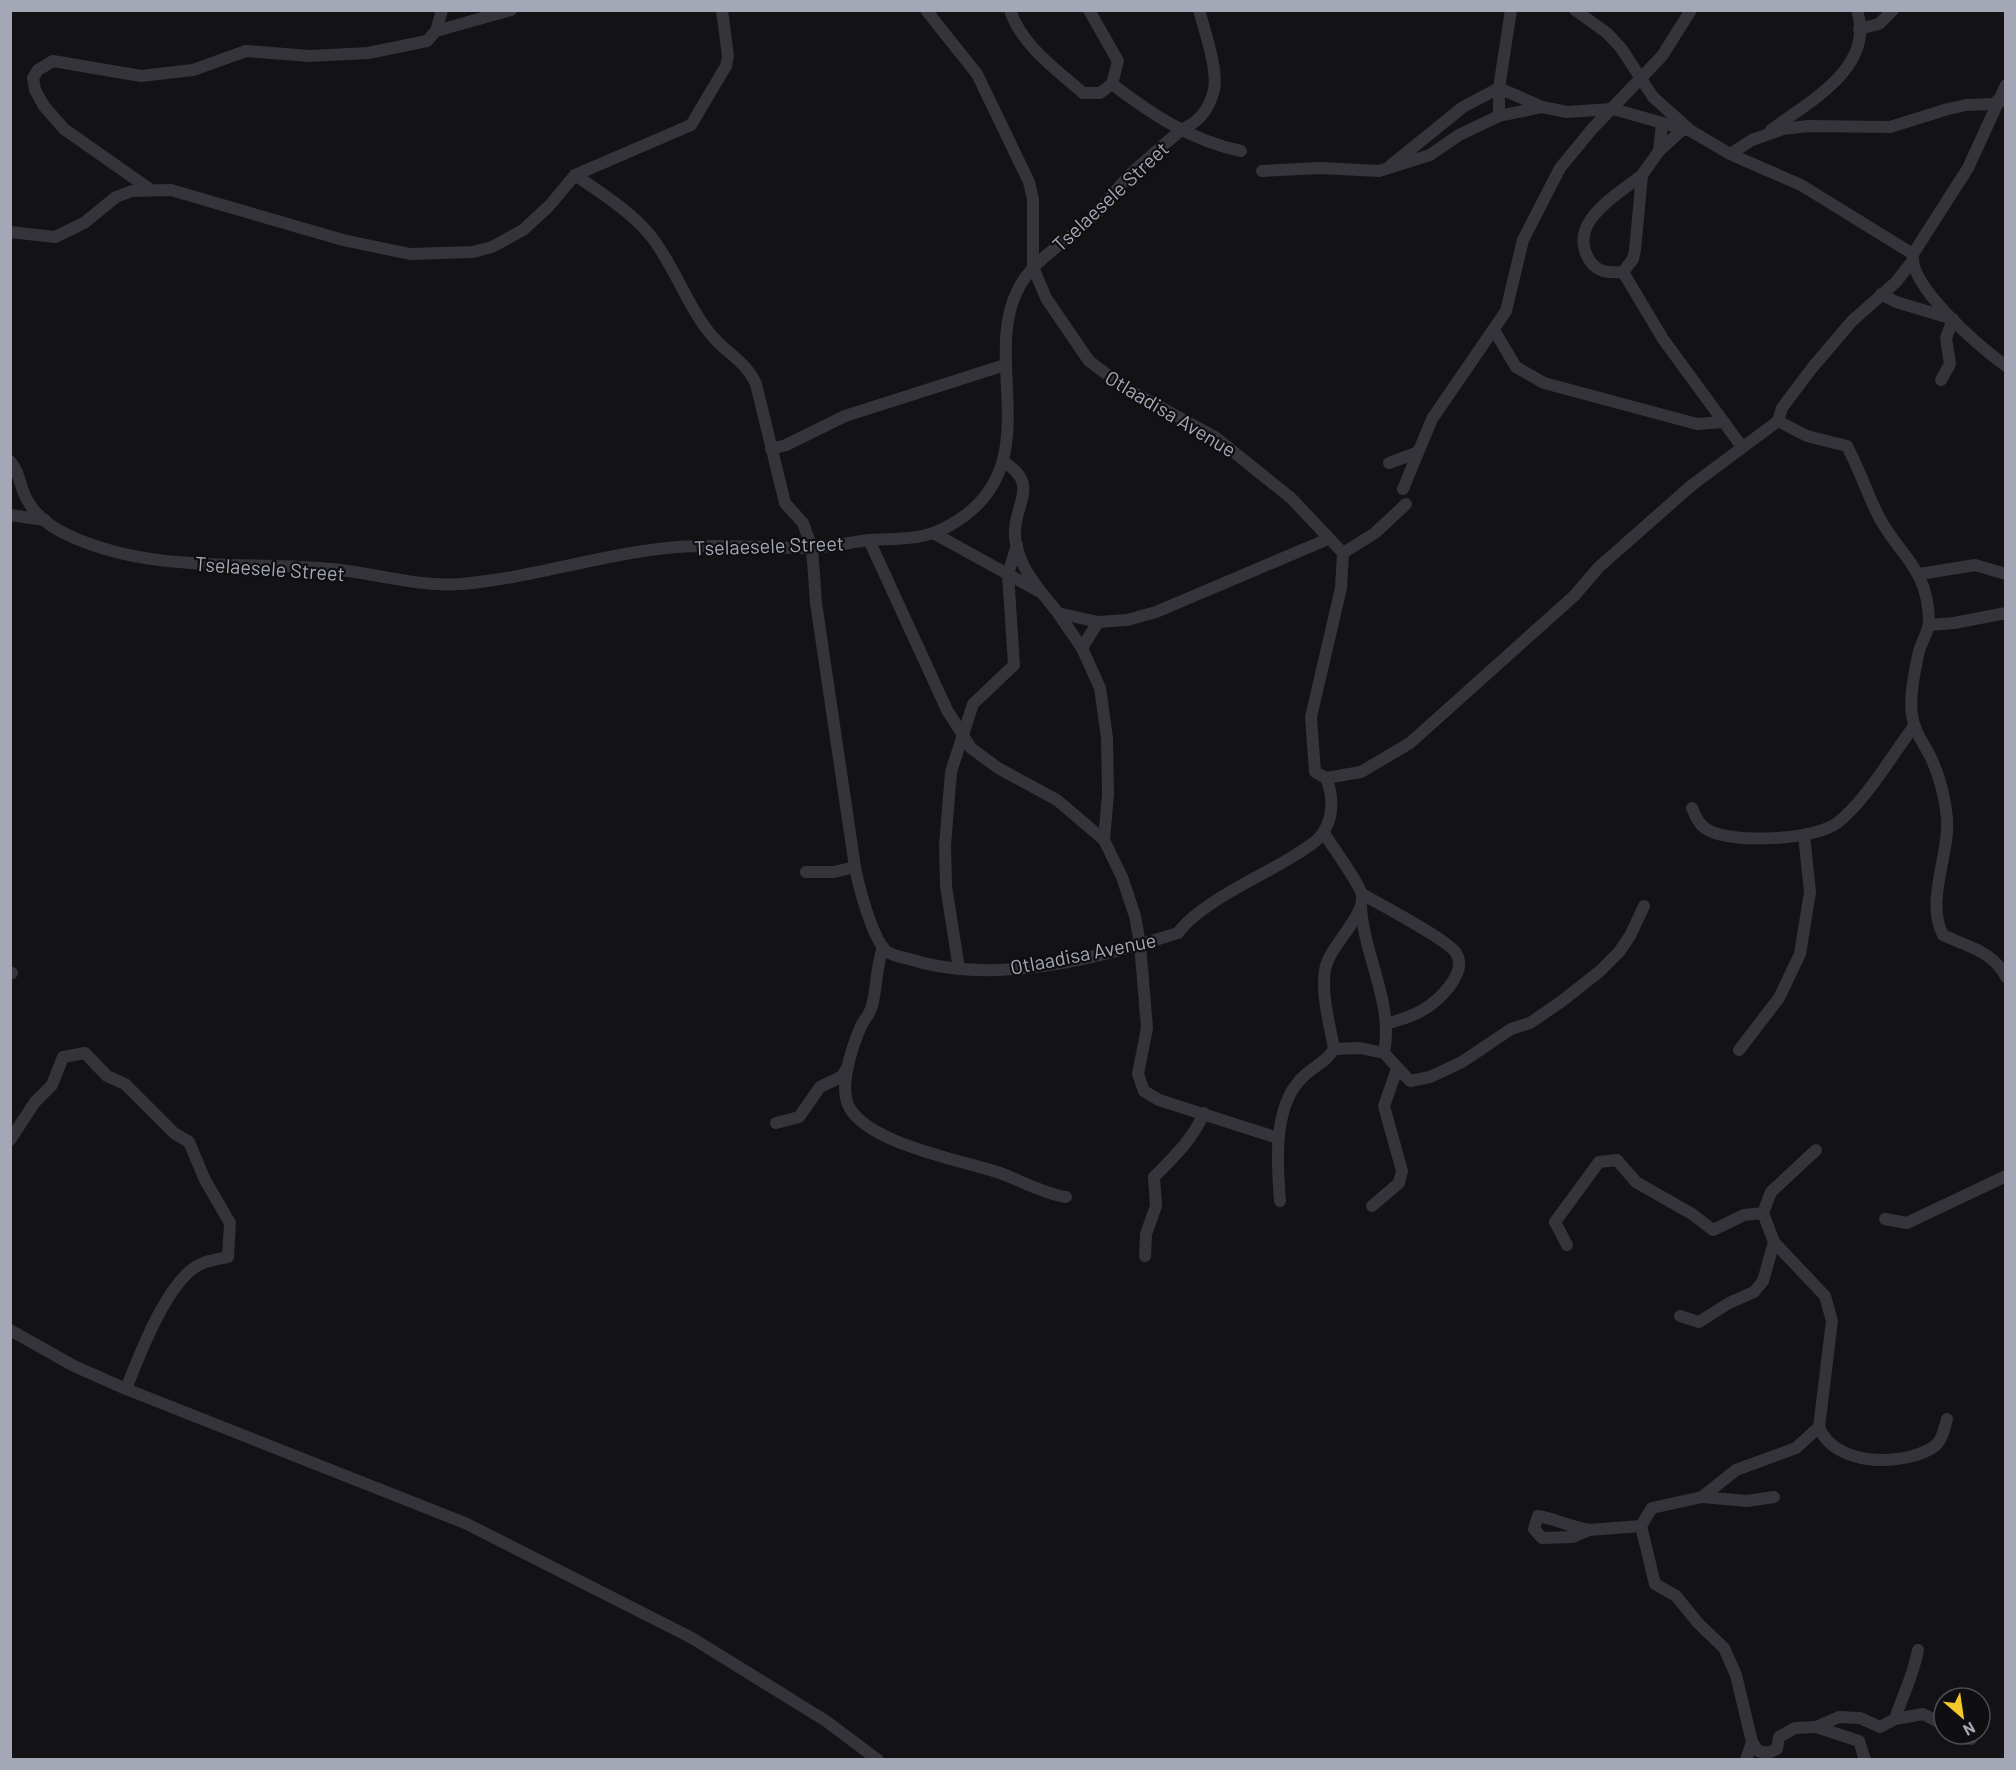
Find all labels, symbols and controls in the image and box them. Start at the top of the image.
street label: Tselaesele Street [1047,136,1173,256]
street label: Otlaadisa Avenue [1101,365,1241,461]
street label: Tselaesele Street [694,530,844,560]
street label: Tselaesele Street [194,551,346,585]
street label: Otlaadisa Avenue [1008,927,1158,979]
north arrow [1932,1686,1992,1746]
text: N [1960,1719,1979,1740]

